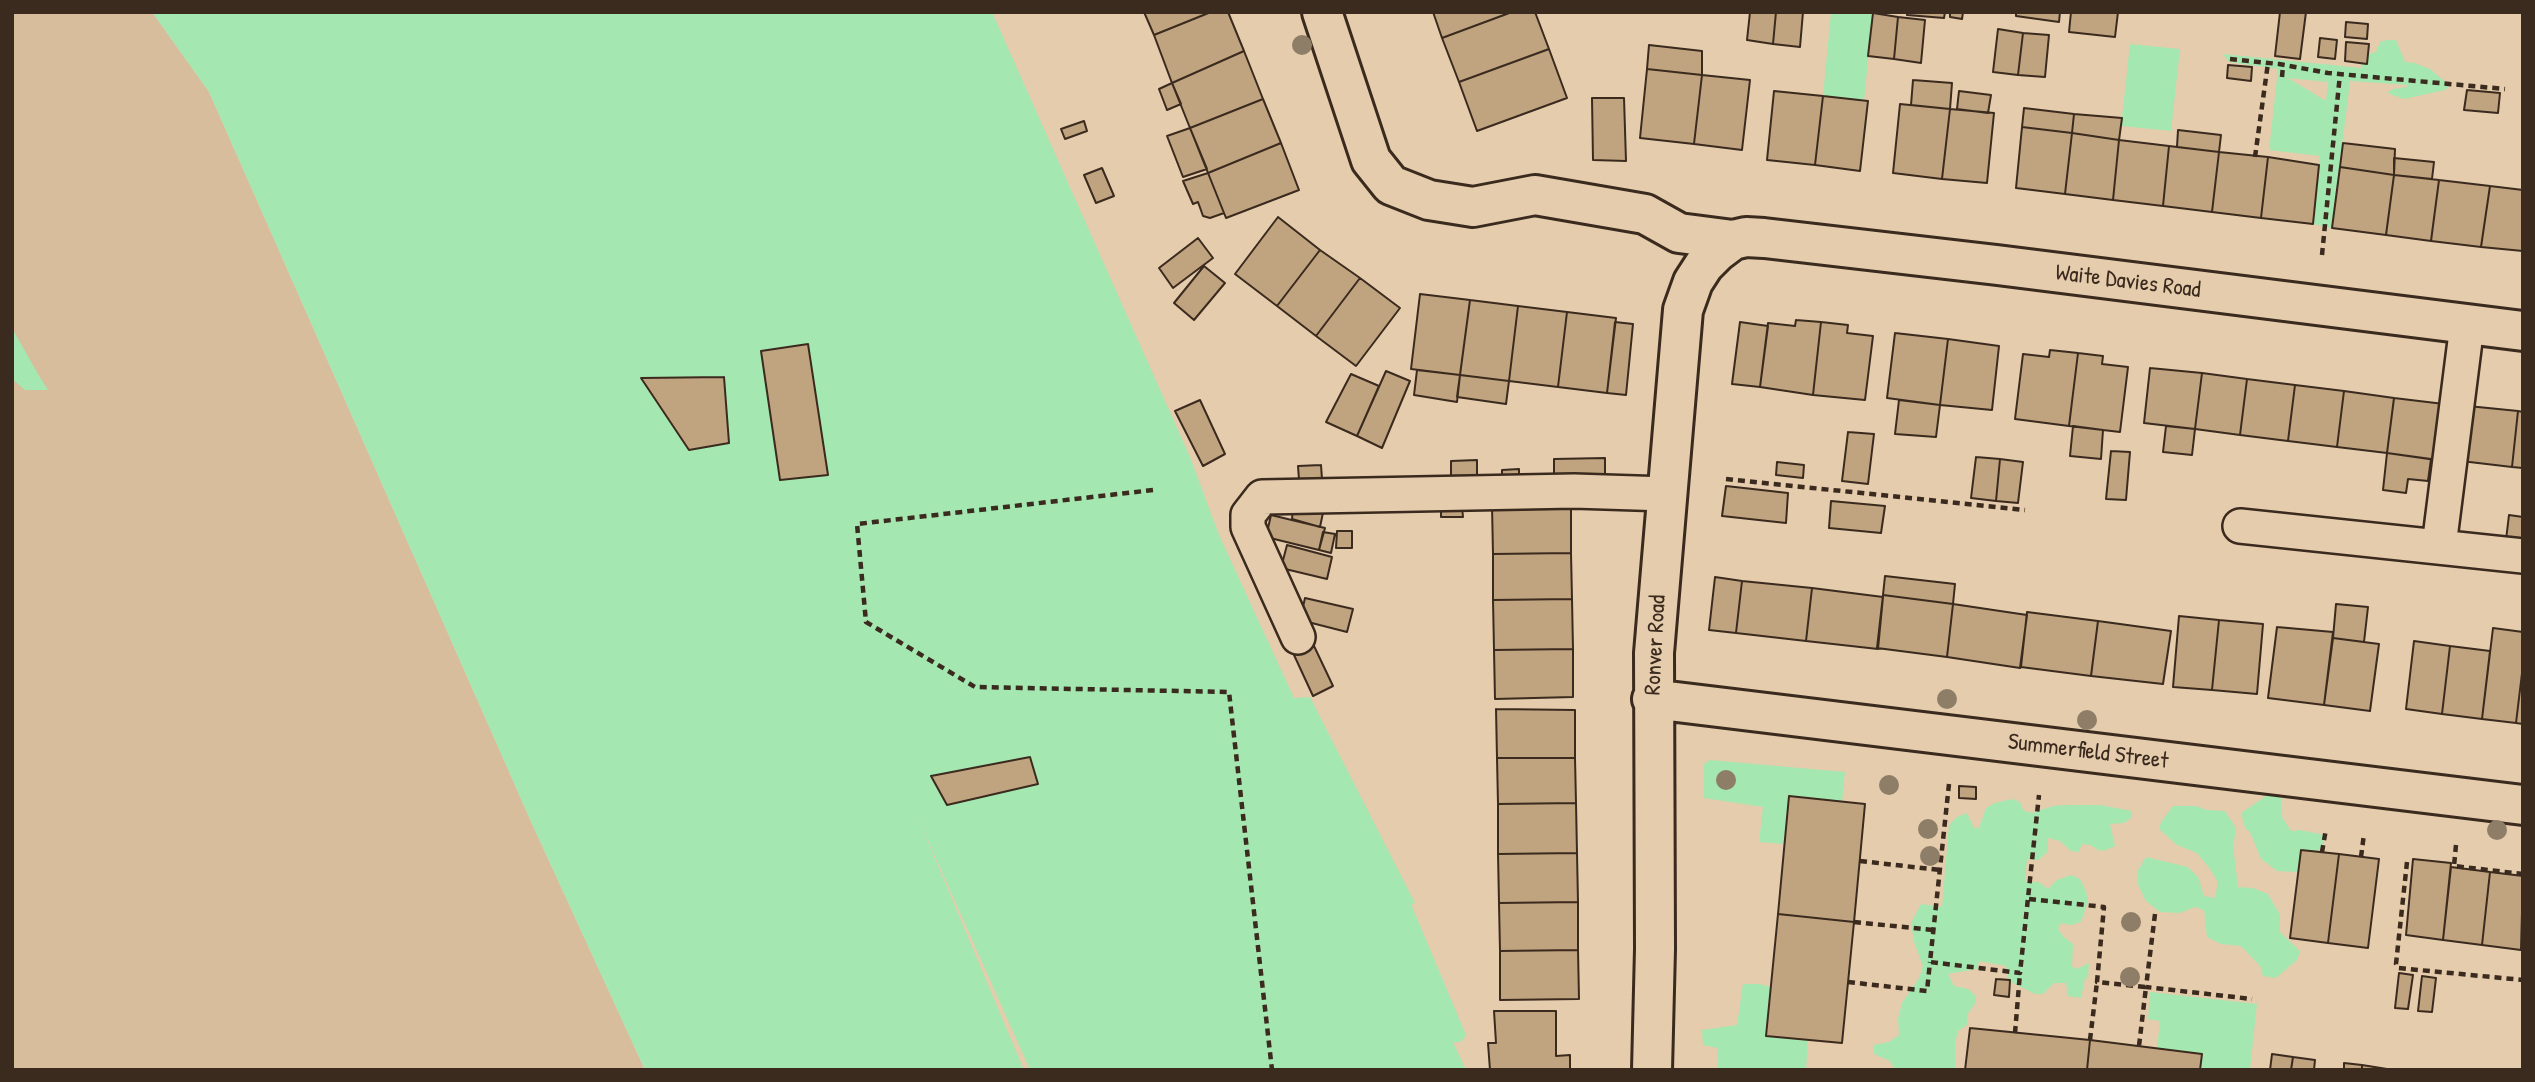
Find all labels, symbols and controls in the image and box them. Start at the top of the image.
street label: Waite Davies Road [2054,259,2202,305]
street label: Ronver Road [1640,594,1672,696]
street label: Summerfield Street [2006,728,2170,776]

